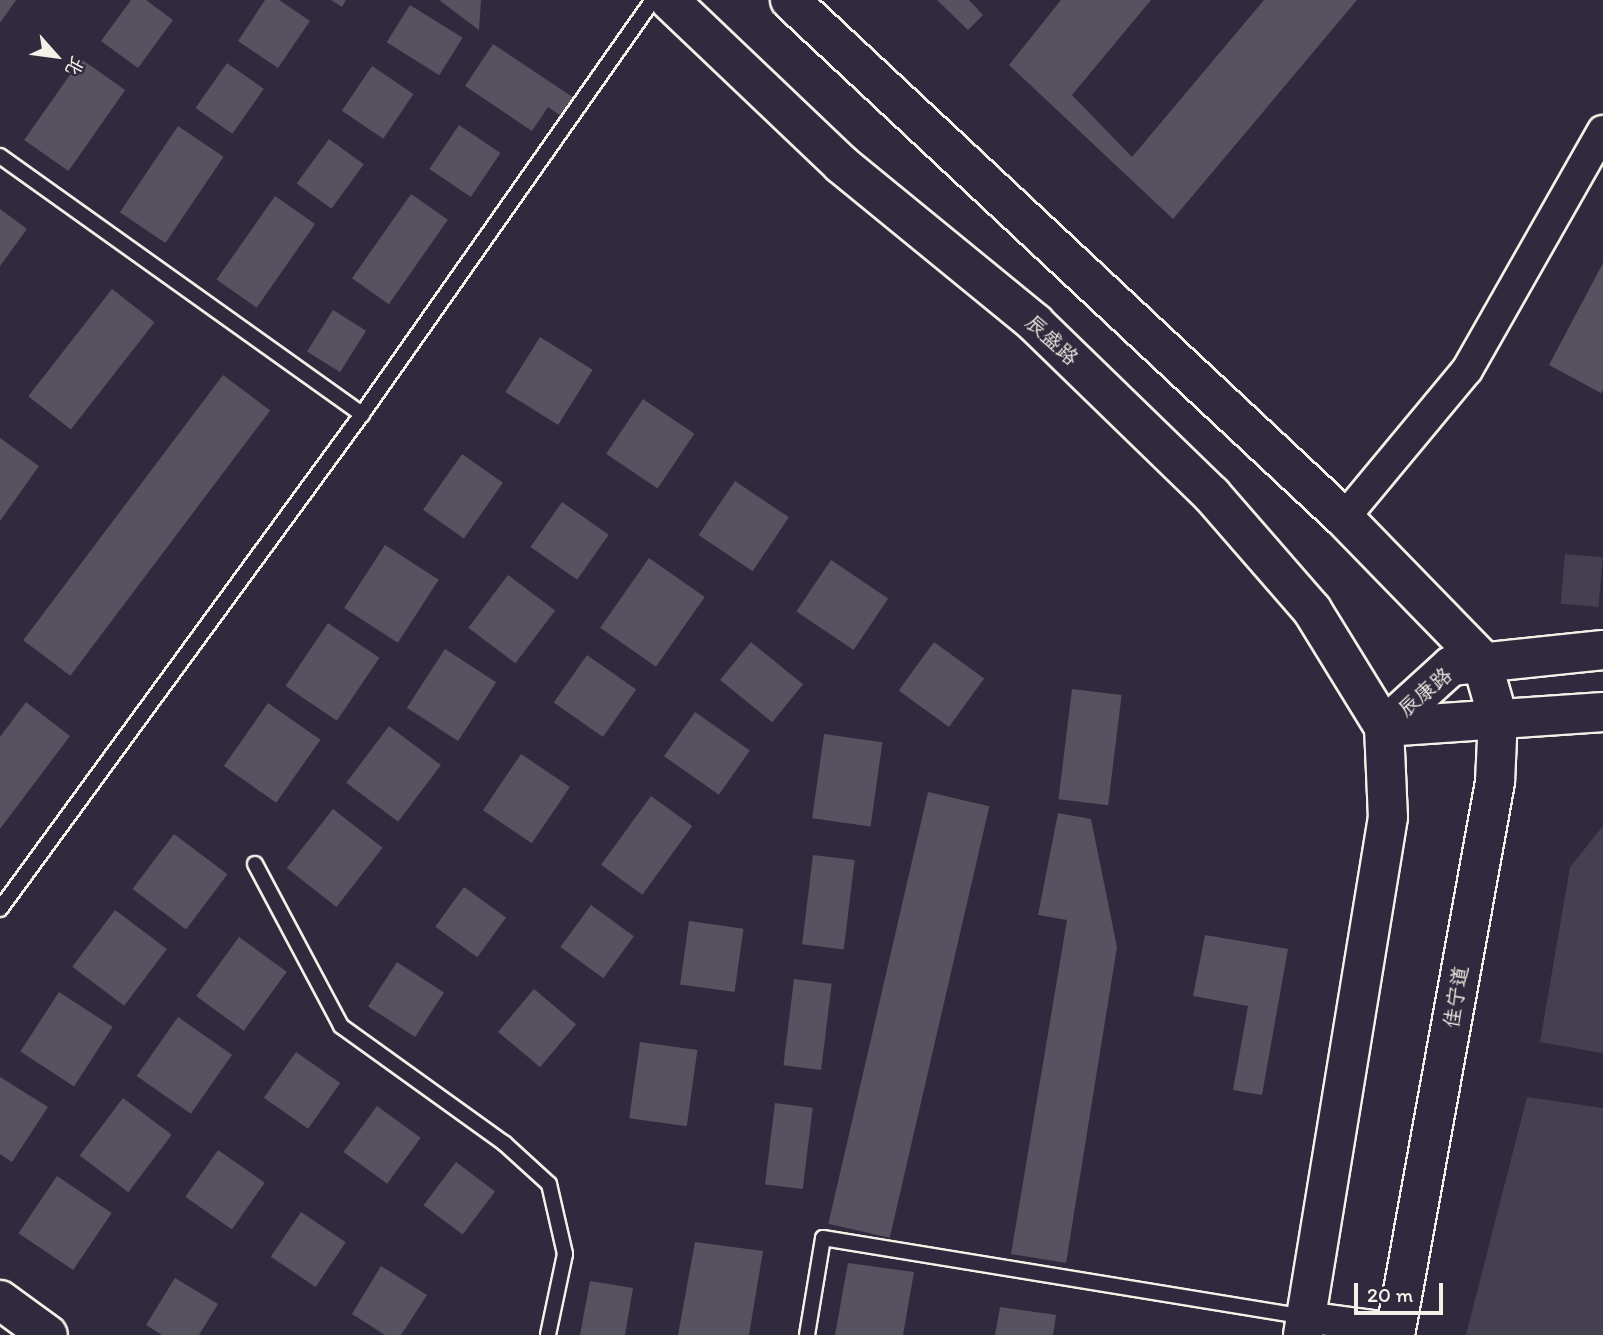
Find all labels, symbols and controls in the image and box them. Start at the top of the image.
north arrow [21,21,91,91]
text: 北 [60,52,90,80]
street label: 辰盛路 [1020,309,1084,371]
street label: 辰康路 [1393,662,1457,722]
street label: 佳宁道 [1438,964,1474,1030]
scale bar [1358,1268,1447,1312]
text: 20 m [1367,1282,1413,1307]

